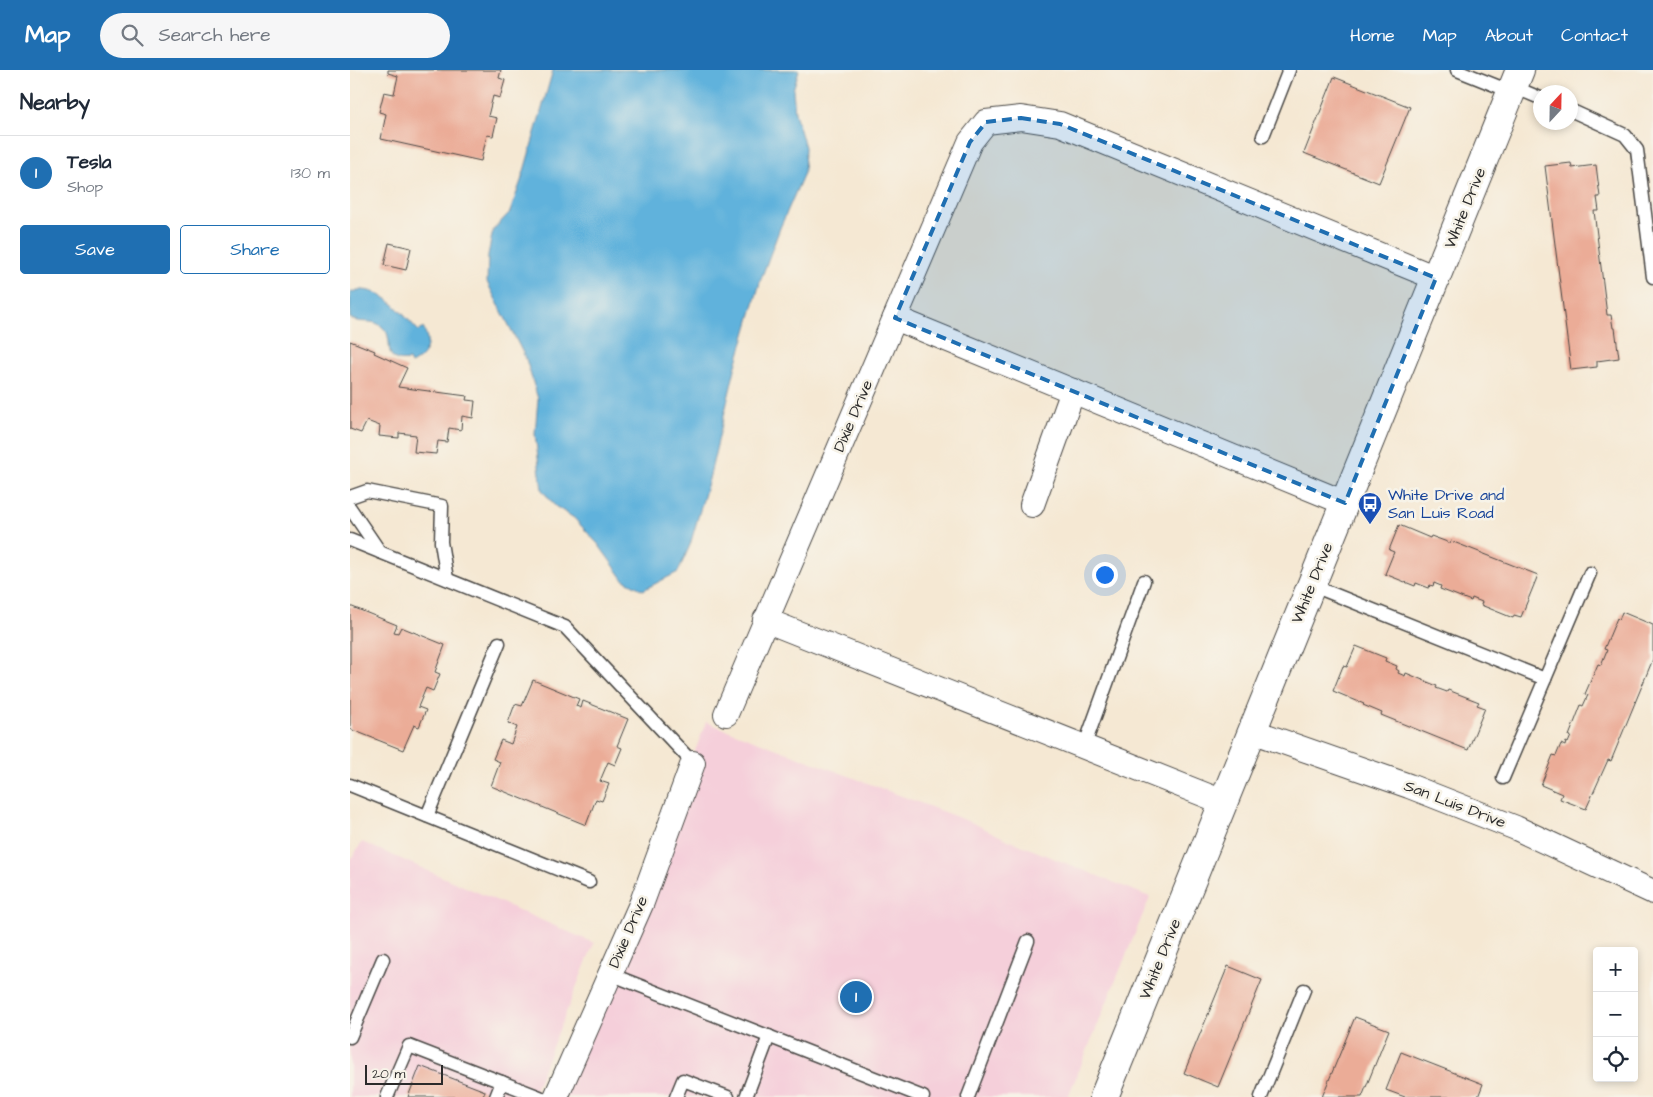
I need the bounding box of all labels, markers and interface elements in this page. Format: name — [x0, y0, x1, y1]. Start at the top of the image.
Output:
search box — [100, 13, 450, 58]
text: Map — [25, 18, 70, 52]
icon: search — [118, 21, 146, 49]
text: Search here — [158, 22, 271, 49]
text: Home — [1350, 23, 1395, 48]
text: Map — [1423, 23, 1457, 48]
text: About — [1485, 23, 1533, 48]
text: Contact — [1561, 23, 1628, 48]
north arrow — [1533, 85, 1578, 130]
text: Nearby — [20, 88, 90, 117]
text: Tesla — [67, 149, 111, 176]
text: 1 — [35, 162, 37, 184]
text: 130 m — [291, 162, 330, 184]
street label: White Drive — [1439, 164, 1491, 252]
text: Shop — [67, 176, 103, 198]
button: Save — [20, 225, 170, 274]
button: Share — [180, 225, 330, 274]
street label: Dixie Drive — [828, 376, 878, 455]
place label: White Drive and San Luis Road — [1388, 484, 1504, 524]
bus stop icon: White Drive and San Luis Road — [1357, 491, 1383, 525]
street label: White Drive — [1286, 539, 1338, 627]
your location — [1092, 562, 1118, 588]
street label: San Luis Drive — [1401, 774, 1509, 834]
street label: Dixie Drive — [603, 892, 653, 971]
street label: White Drive — [1134, 915, 1186, 1003]
map controls — [1593, 947, 1638, 1082]
button: + — [1593, 947, 1638, 992]
pin: 1 — [840, 978, 872, 1016]
button: − — [1593, 992, 1638, 1037]
button: locate — [1593, 1037, 1638, 1082]
scale bar — [365, 1062, 442, 1085]
text: 20 m — [372, 1064, 405, 1084]

